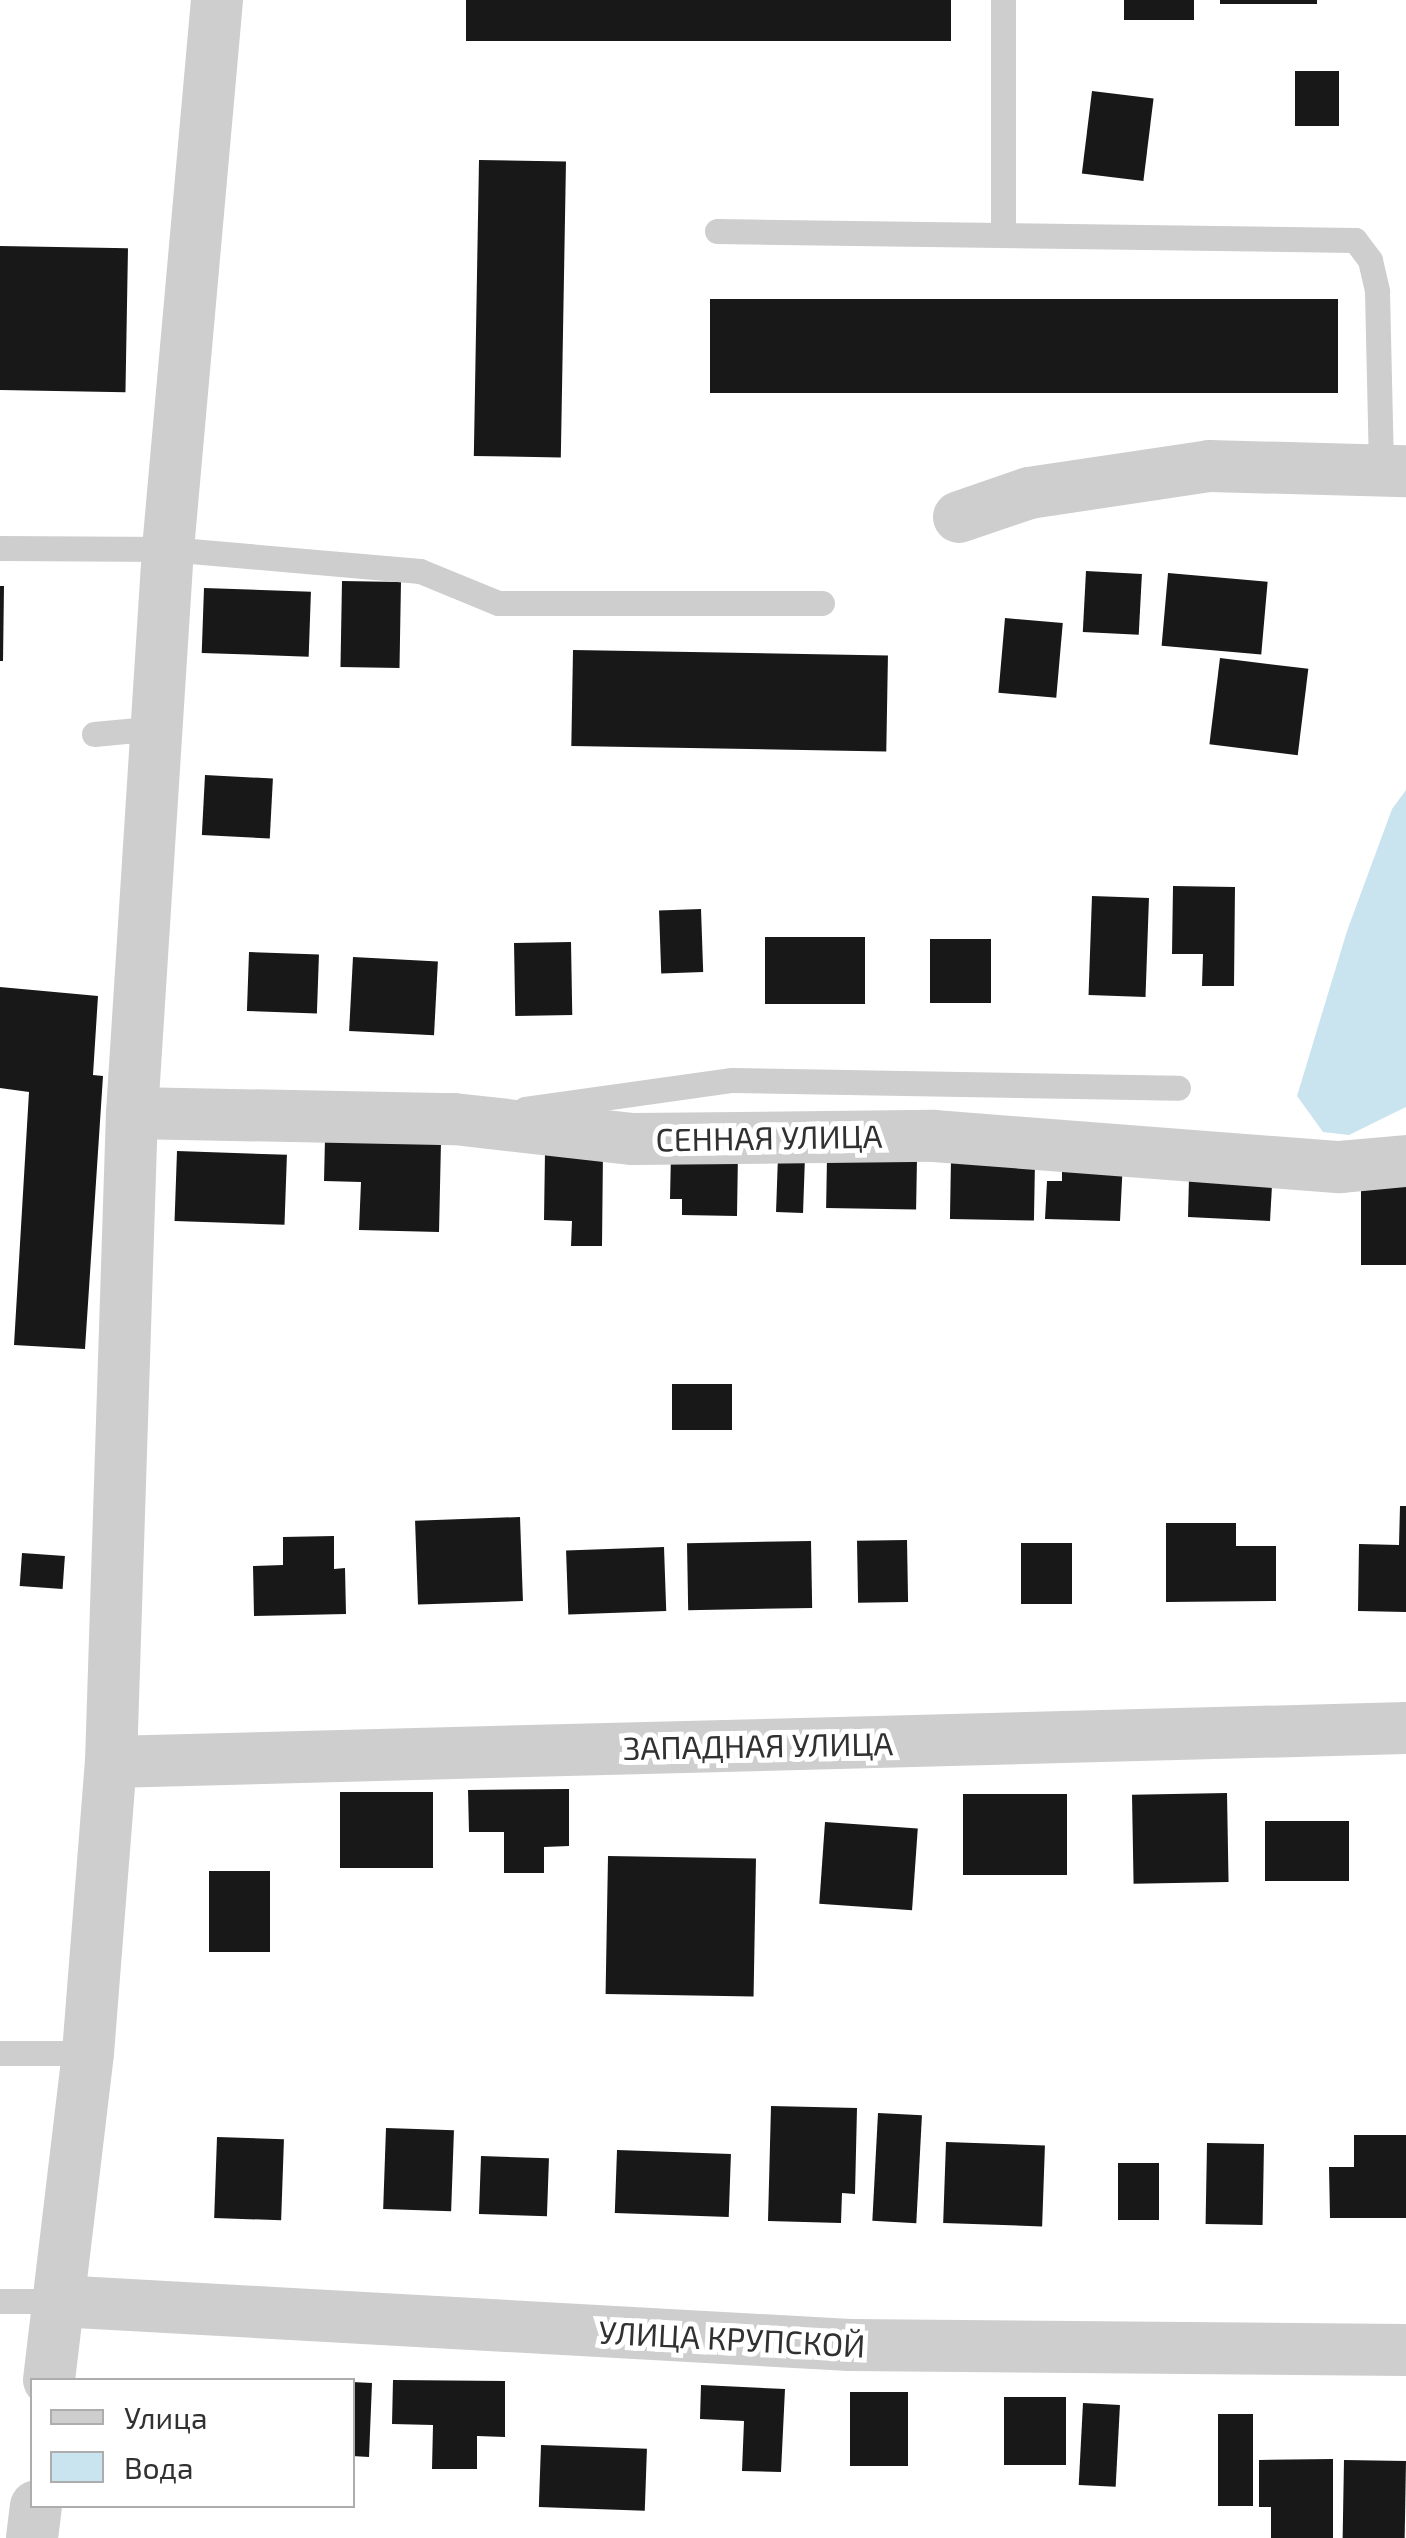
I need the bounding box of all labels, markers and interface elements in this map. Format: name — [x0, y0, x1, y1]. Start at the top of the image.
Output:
street label: СЕННАЯ УЛИЦА — [655, 1116, 883, 1158]
street label: ЗАПАДНАЯ УЛИЦА — [622, 1723, 894, 1767]
street label: УЛИЦА КРУПСКОЙ — [598, 2312, 866, 2364]
legend — [30, 2378, 355, 2508]
text: Улица — [124, 2399, 208, 2435]
text: Вода — [124, 2449, 194, 2485]

